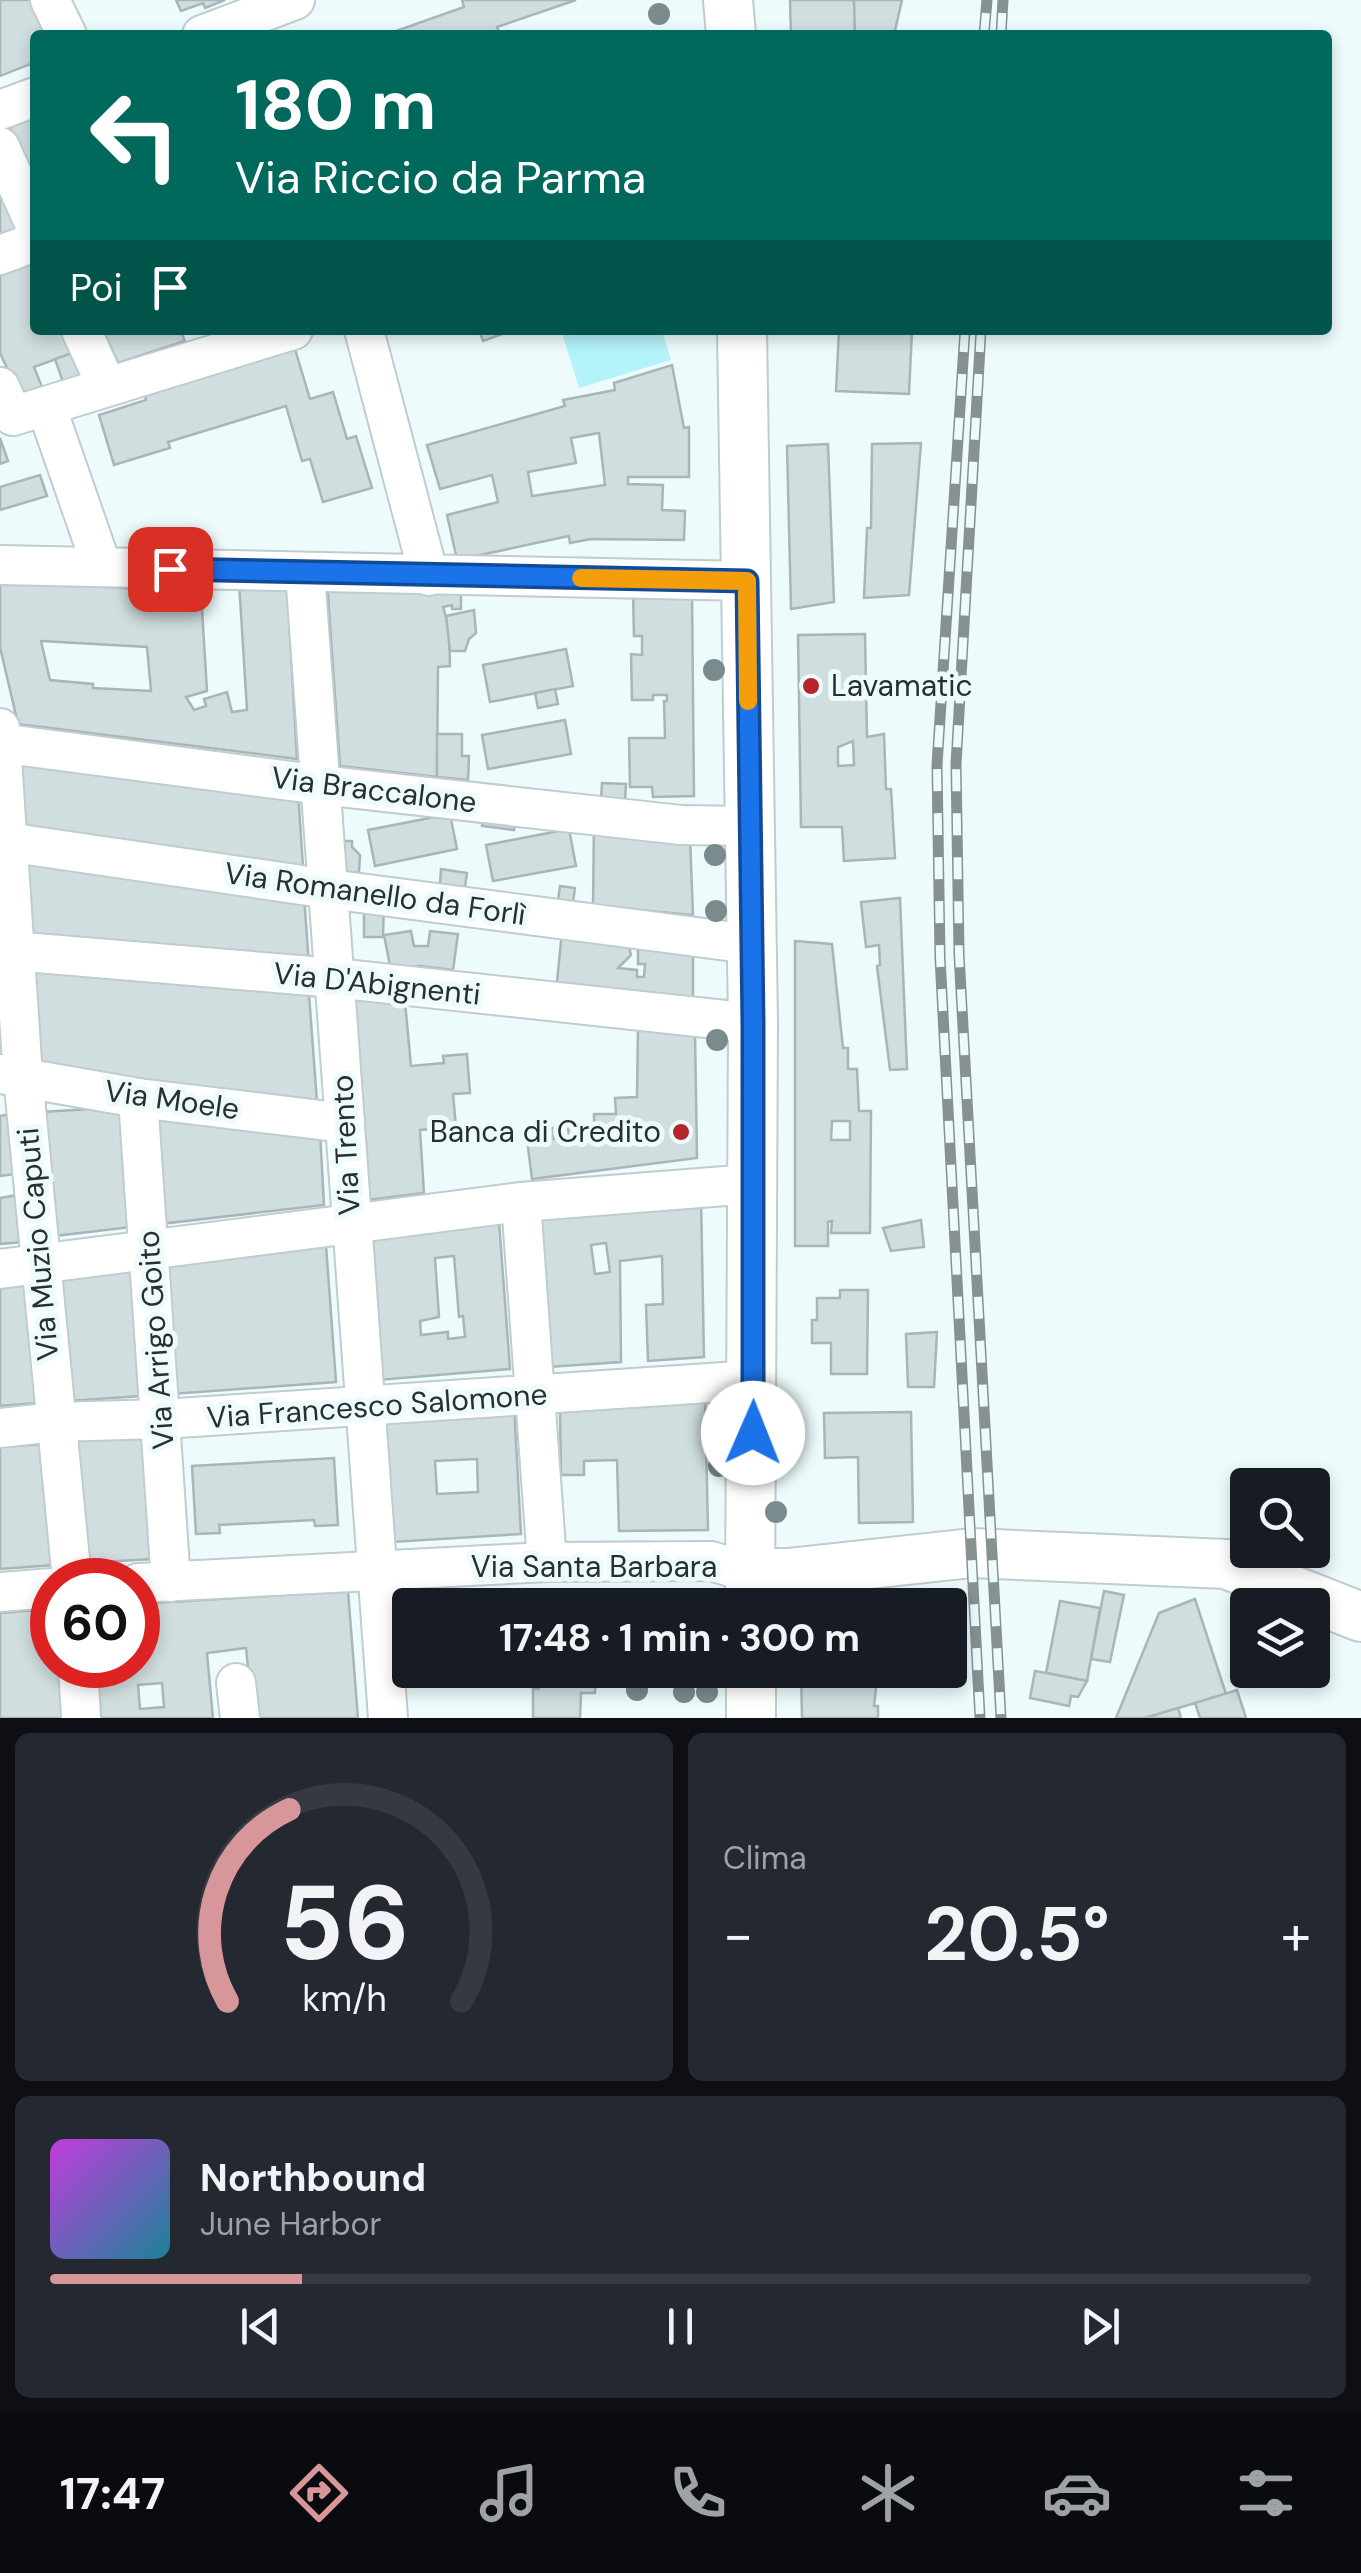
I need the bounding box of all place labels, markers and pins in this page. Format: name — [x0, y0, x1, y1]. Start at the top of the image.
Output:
pin — [128, 527, 213, 612]
place label: Lavamatic — [831, 666, 973, 705]
marker: Lavamatic — [800, 675, 822, 697]
place label: Banca di Credito — [430, 1112, 661, 1151]
marker: Banca di Credito — [670, 1121, 692, 1143]

